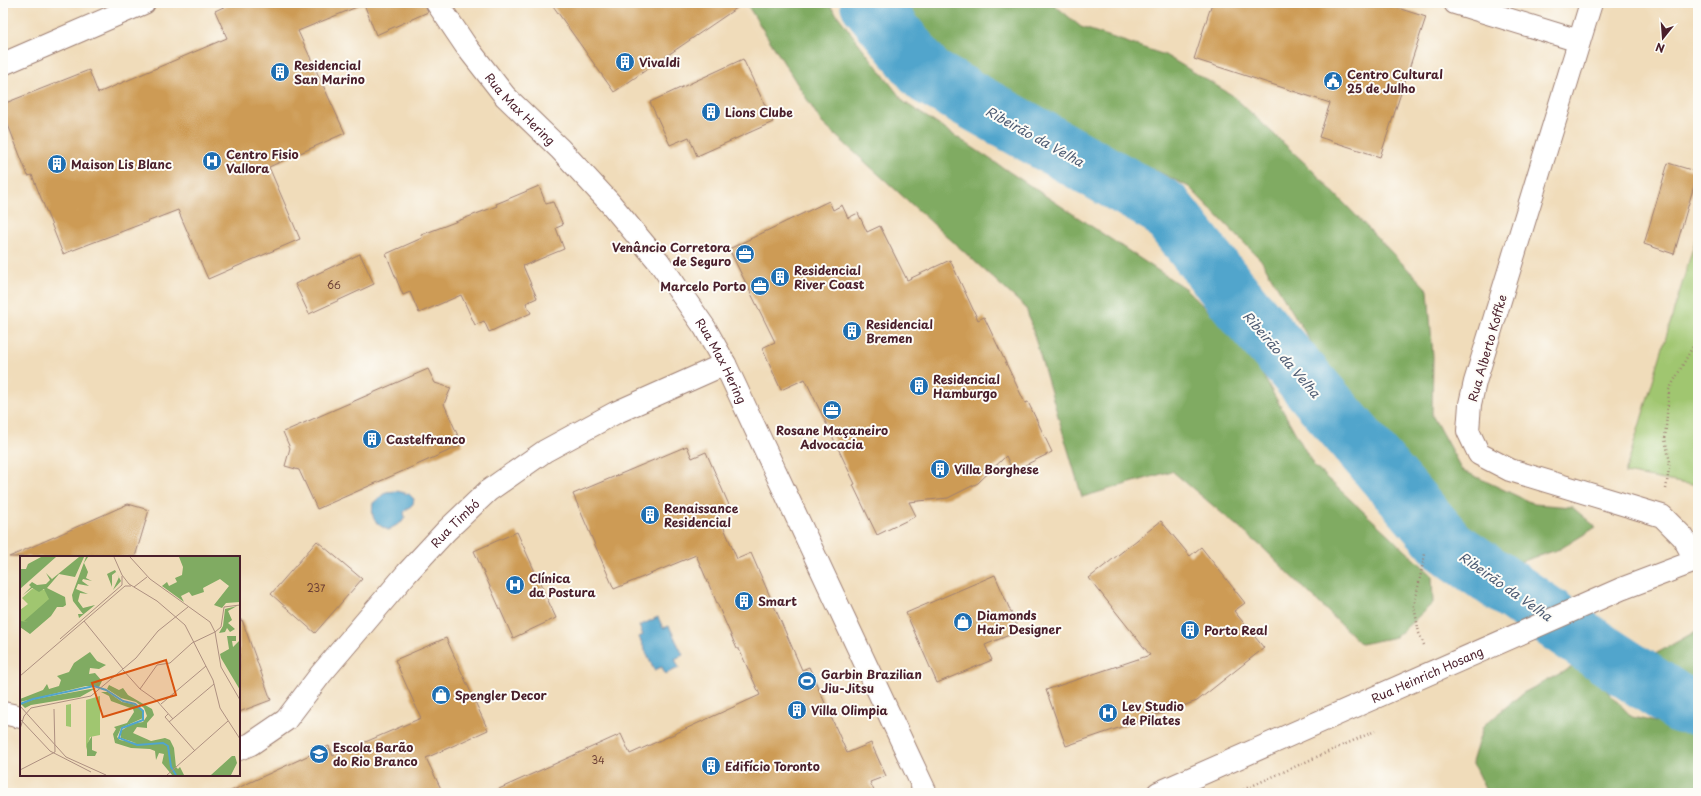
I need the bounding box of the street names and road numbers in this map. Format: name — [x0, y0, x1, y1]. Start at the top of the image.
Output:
street label: Rua Max Hering — [481, 69, 560, 149]
street label: Rua Alberto Koffke — [1463, 292, 1511, 404]
street label: Rua Max Hering — [692, 314, 751, 407]
street label: Rua Timbó — [426, 495, 484, 551]
street label: Rua Heinrich Hosang — [1368, 642, 1486, 707]

